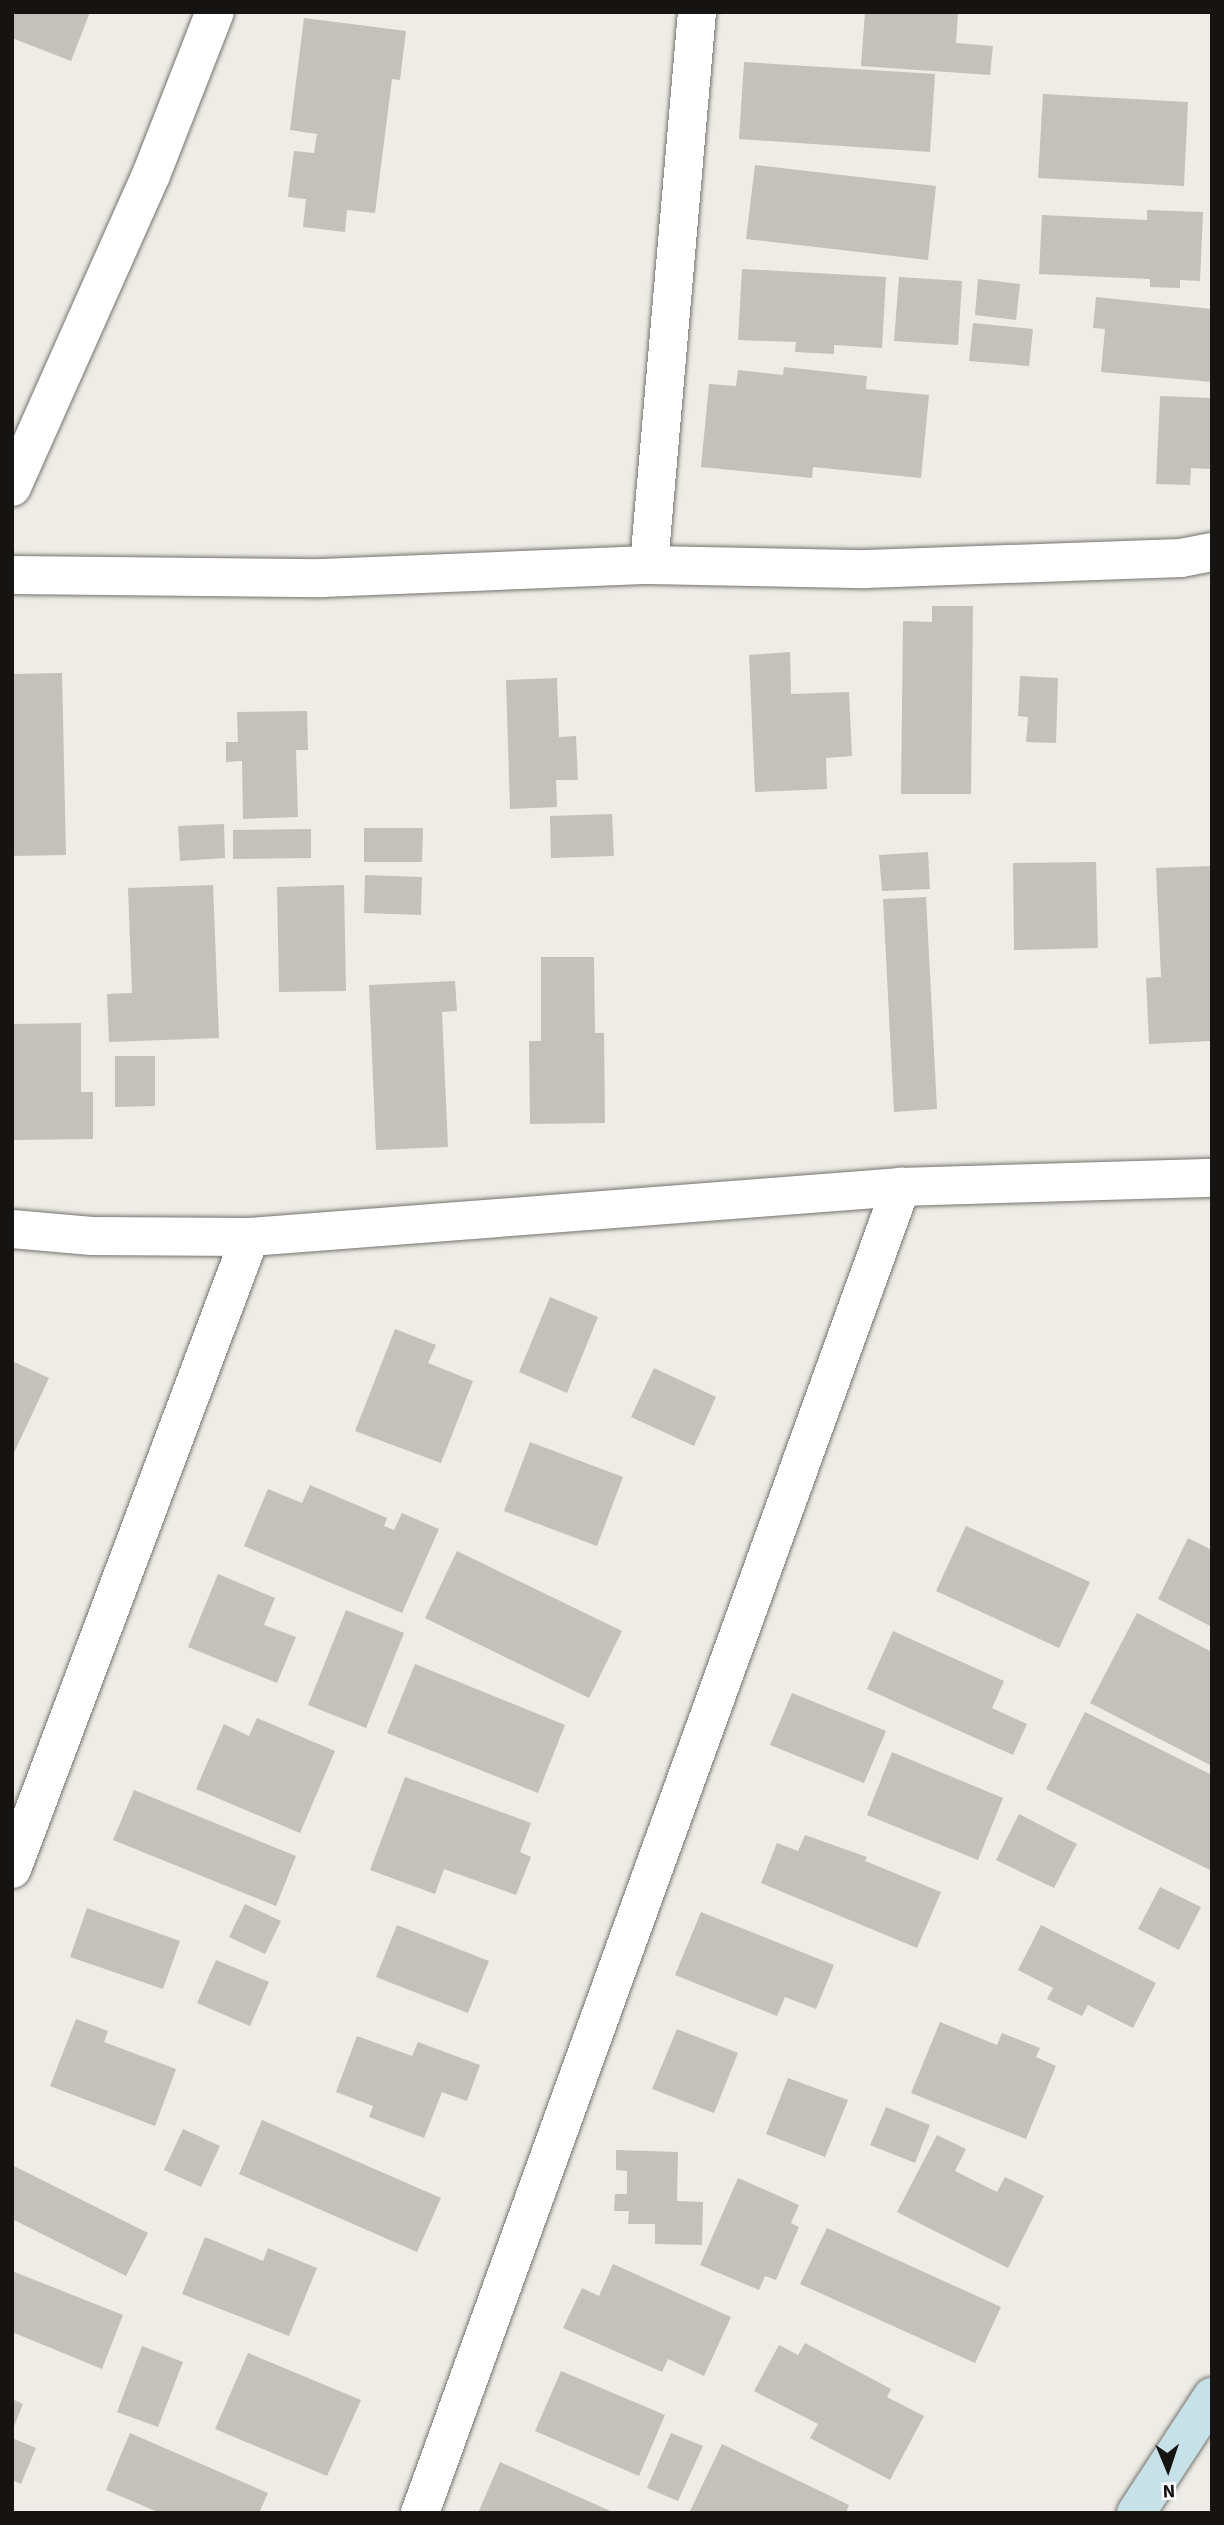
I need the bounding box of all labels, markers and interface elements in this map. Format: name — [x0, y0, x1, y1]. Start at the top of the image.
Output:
north arrow — [1133, 2434, 1203, 2504]
text: N — [1162, 2477, 1176, 2504]

